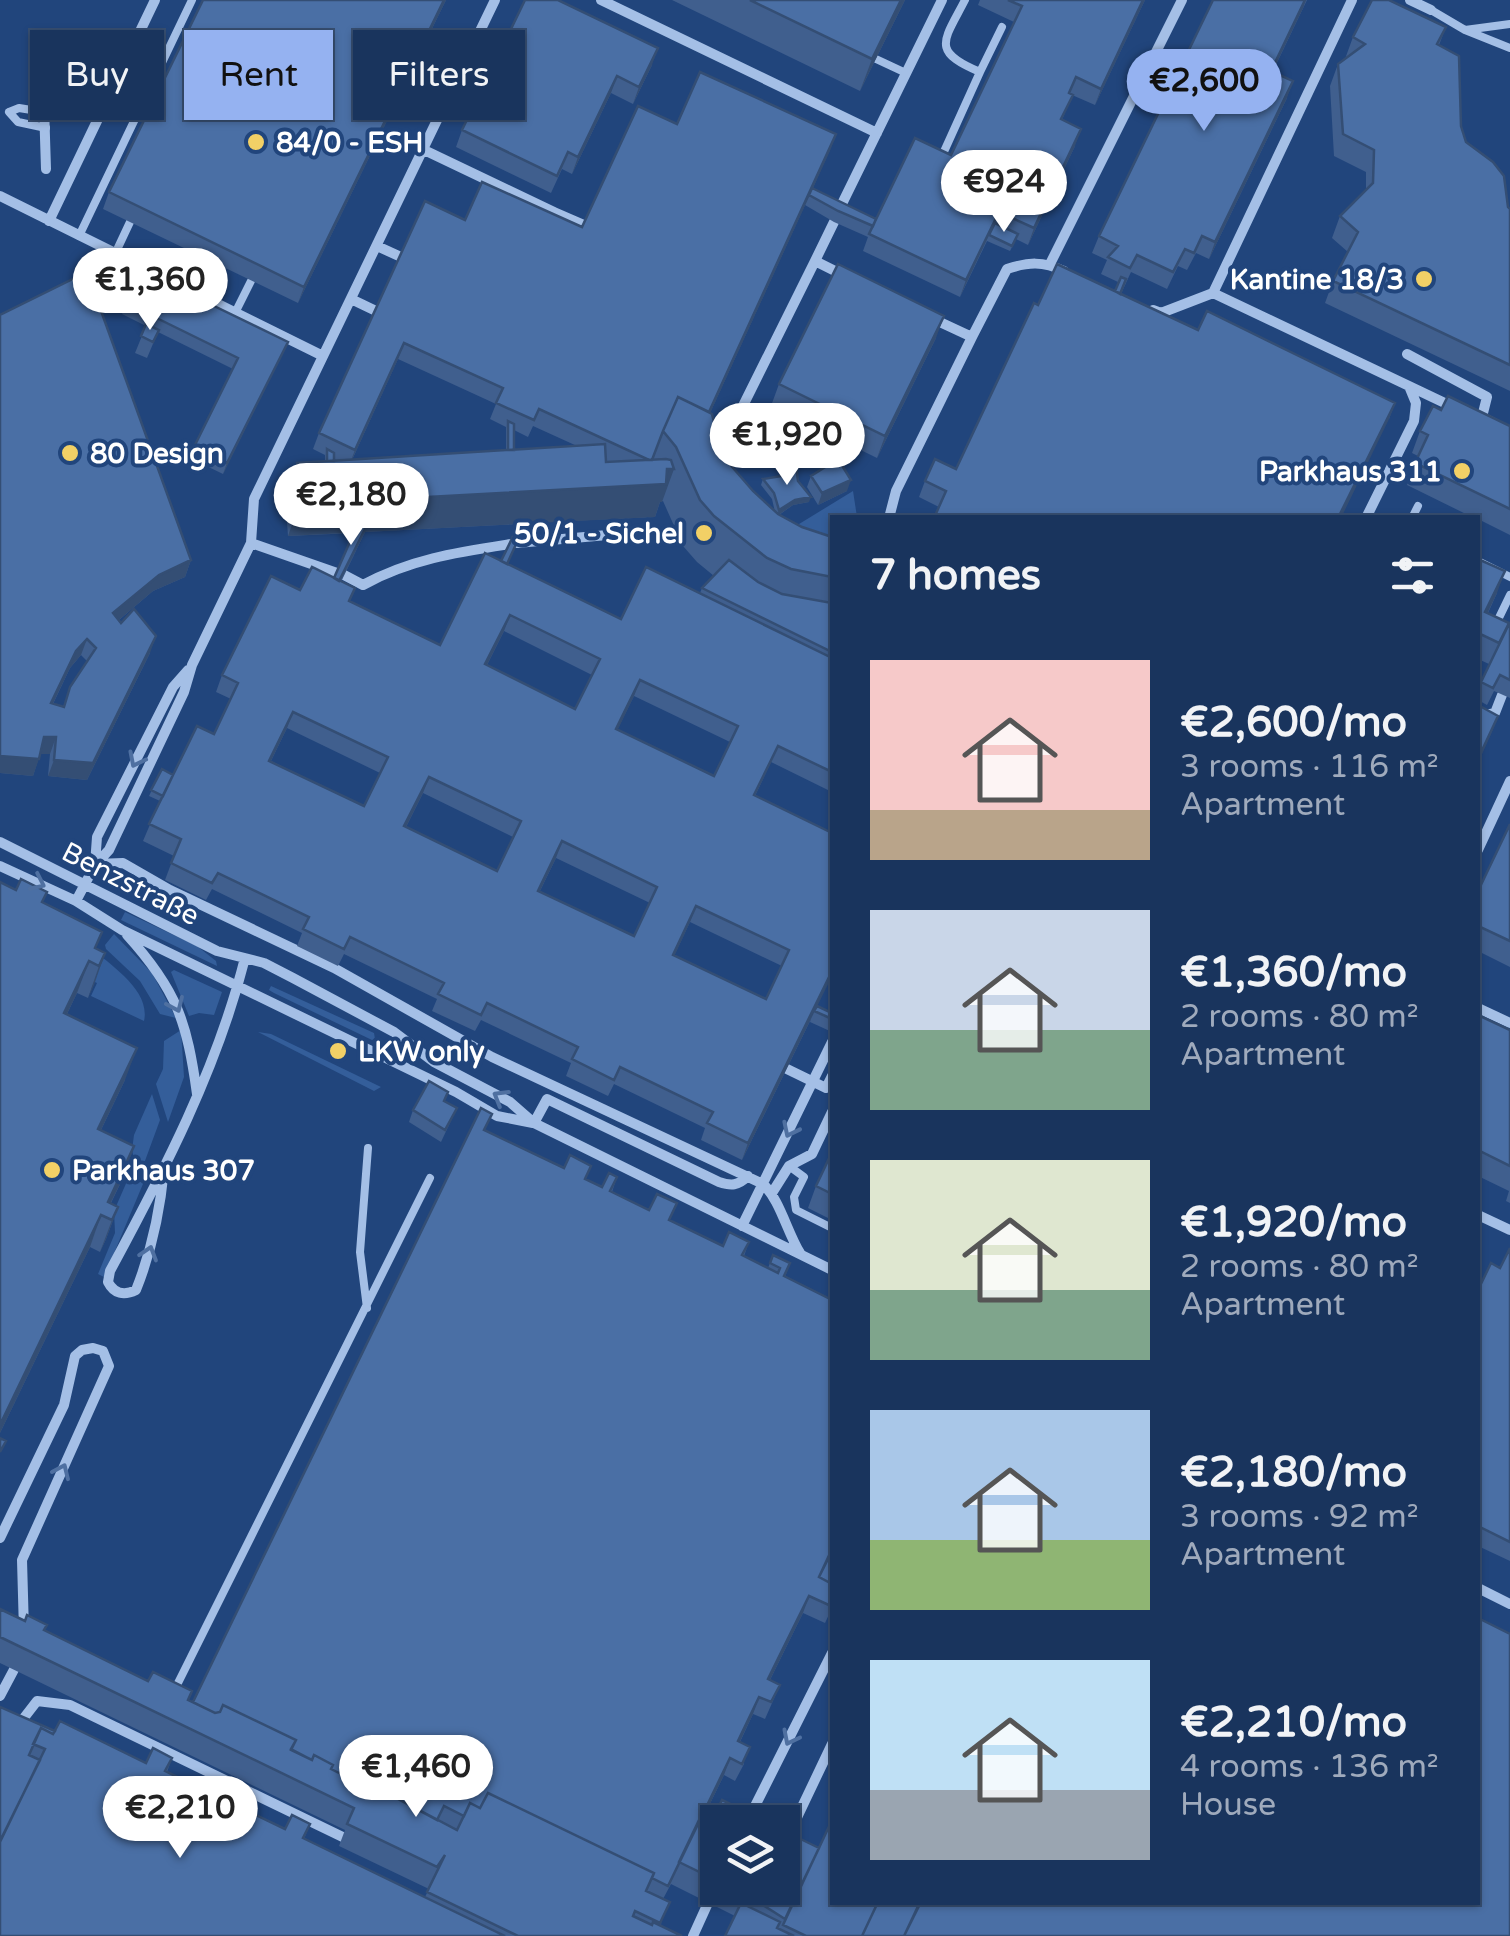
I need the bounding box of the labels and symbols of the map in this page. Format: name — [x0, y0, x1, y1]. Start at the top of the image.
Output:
pin: €2,600 — [1123, 49, 1285, 134]
place label: 84/0 - ESH — [276, 126, 423, 160]
marker: 84/0 - ESH — [245, 131, 267, 153]
pin: €924 — [945, 150, 1063, 235]
pin: €1,360 — [69, 248, 231, 333]
place label: Kantine 18/3 — [1230, 263, 1404, 297]
marker: Kantine 18/3 — [1413, 268, 1435, 290]
pin: €1,920 — [706, 403, 868, 488]
place label: 80 Design — [90, 437, 224, 471]
marker: 80 Design — [59, 442, 81, 464]
place label: Parkhaus 311 — [1259, 455, 1442, 489]
marker: Parkhaus 311 — [1451, 460, 1473, 482]
pin: €2,180 — [270, 463, 432, 548]
place label: 50/1 - Sichel — [514, 517, 684, 551]
marker: 50/1 - Sichel — [693, 522, 715, 544]
one-way arrow — [129, 749, 148, 767]
street label: Benzstraße — [56, 835, 205, 933]
one-way arrow — [28, 871, 46, 891]
one-way arrow — [165, 995, 185, 1013]
place label: LKW only — [358, 1035, 485, 1069]
marker: LKW only — [327, 1040, 349, 1062]
one-way arrow — [493, 1090, 511, 1110]
one-way arrow — [782, 1120, 802, 1138]
place label: Parkhaus 307 — [72, 1154, 255, 1188]
marker: Parkhaus 307 — [41, 1159, 63, 1181]
one-way arrow — [138, 1245, 158, 1262]
one-way arrow — [50, 1463, 70, 1481]
one-way arrow — [783, 1727, 802, 1745]
pin: €1,460 — [335, 1735, 497, 1820]
pin: €2,210 — [99, 1776, 261, 1861]

